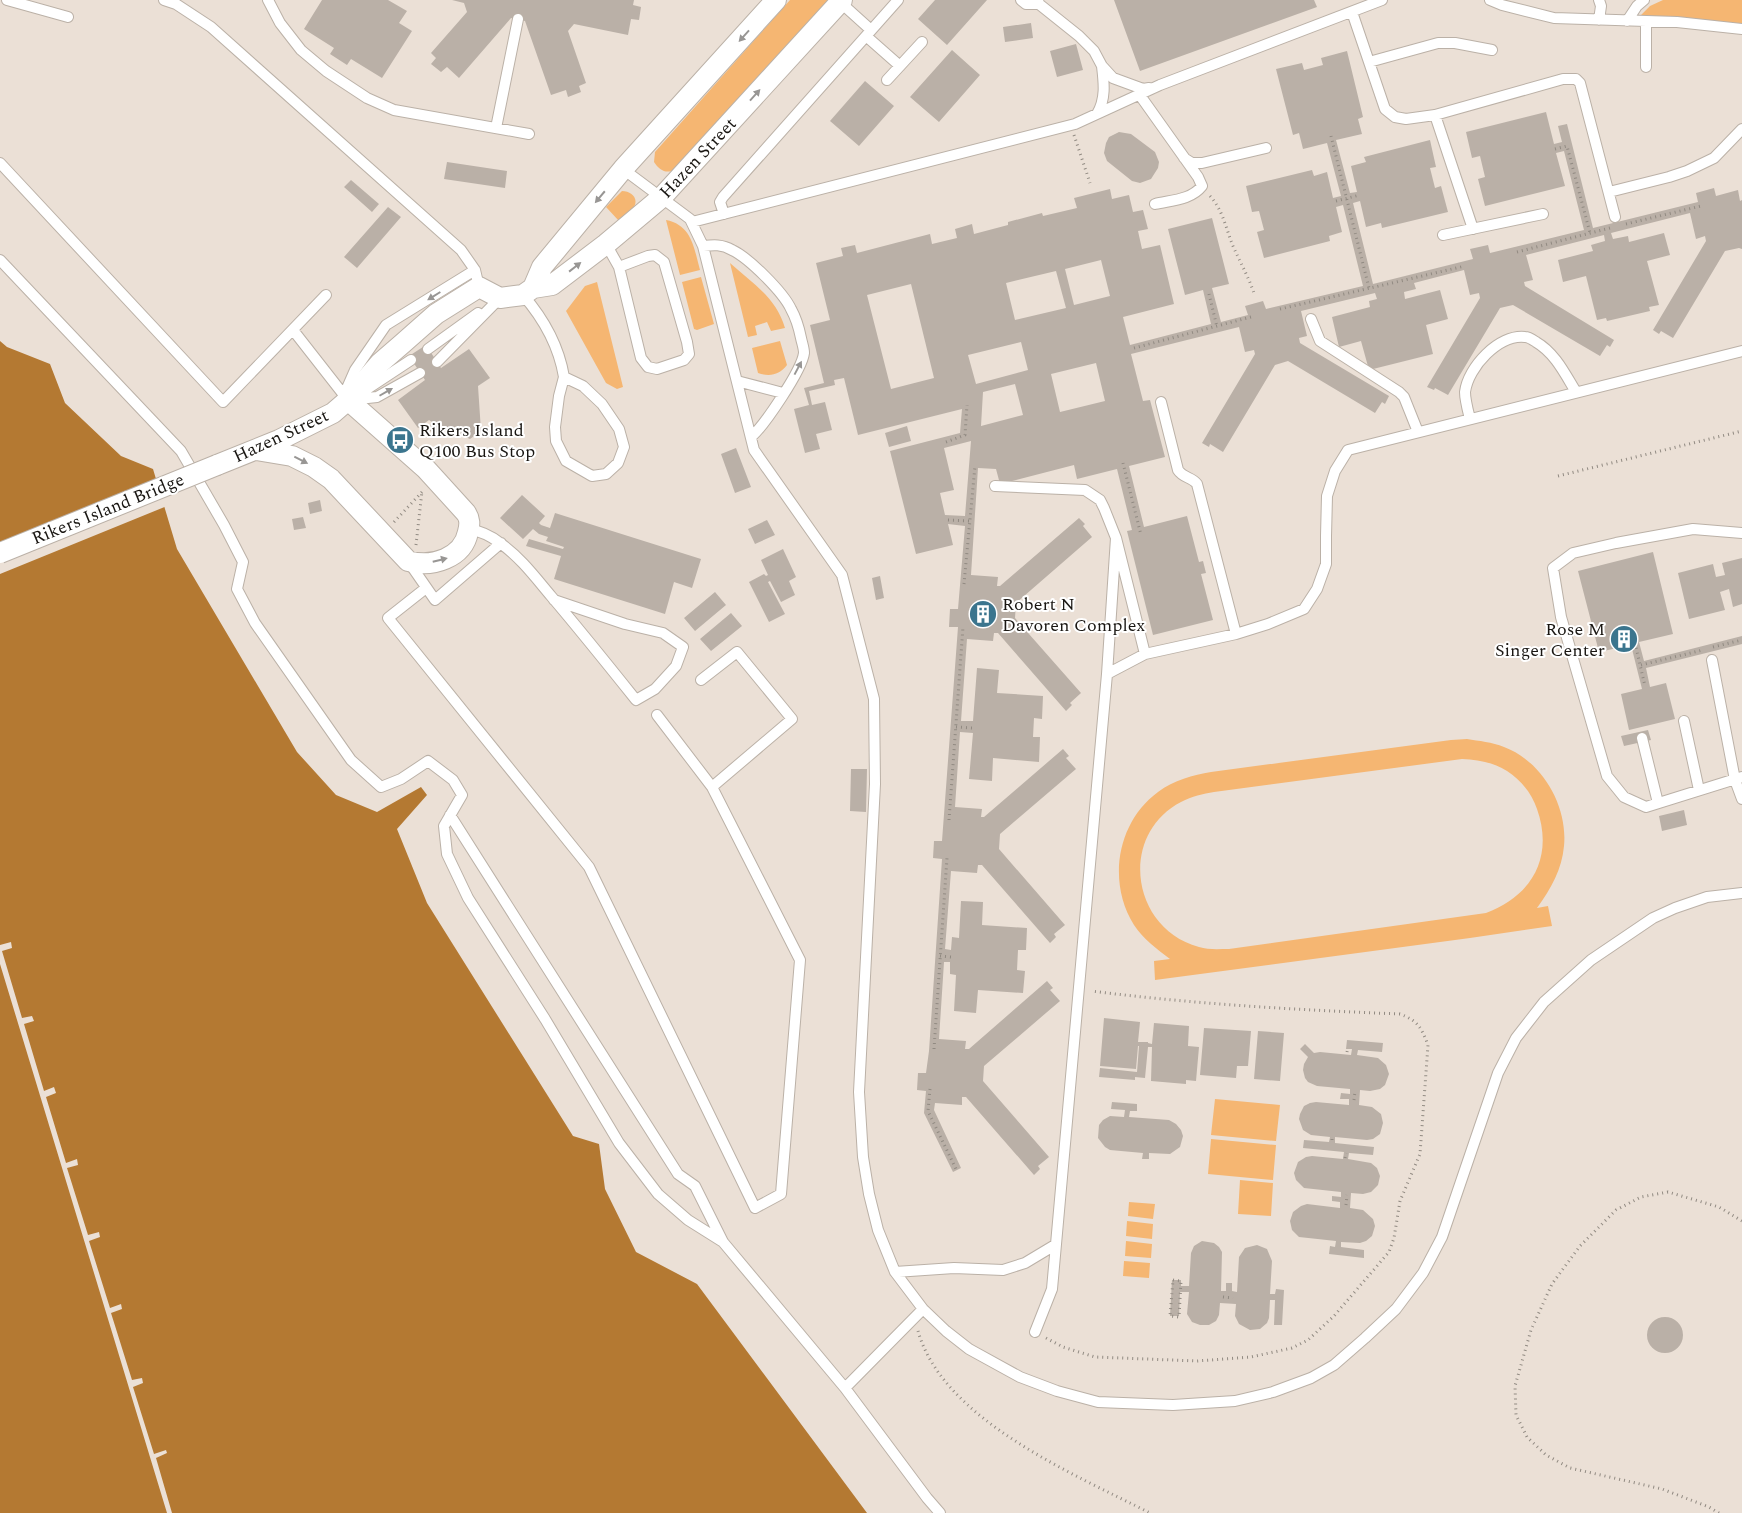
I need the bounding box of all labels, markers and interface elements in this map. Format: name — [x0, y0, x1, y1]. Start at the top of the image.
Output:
one-way arrow — [738, 30, 749, 43]
one-way arrow — [750, 89, 761, 101]
street label: Hazen Street — [653, 111, 743, 205]
one-way arrow — [595, 190, 606, 203]
one-way arrow — [568, 262, 581, 273]
one-way arrow — [427, 291, 441, 300]
one-way arrow — [794, 361, 802, 375]
one-way arrow — [379, 388, 392, 397]
street label: Hazen Street — [229, 402, 333, 470]
place label: Rikers Island Q100 Bus Stop — [419, 417, 535, 465]
bus stop icon: Rikers Island Q100 Bus Stop — [385, 425, 415, 455]
one-way arrow — [294, 456, 309, 464]
street label: Rikers Island Bridge — [28, 466, 188, 552]
one-way arrow — [432, 555, 447, 563]
place label: Robert N Davoren Complex — [1002, 591, 1145, 639]
building icon: Robert N Davoren Complex — [968, 599, 998, 629]
place label: Rose M Singer Center — [1495, 616, 1605, 664]
building icon: Rose M Singer Center — [1609, 624, 1639, 654]

